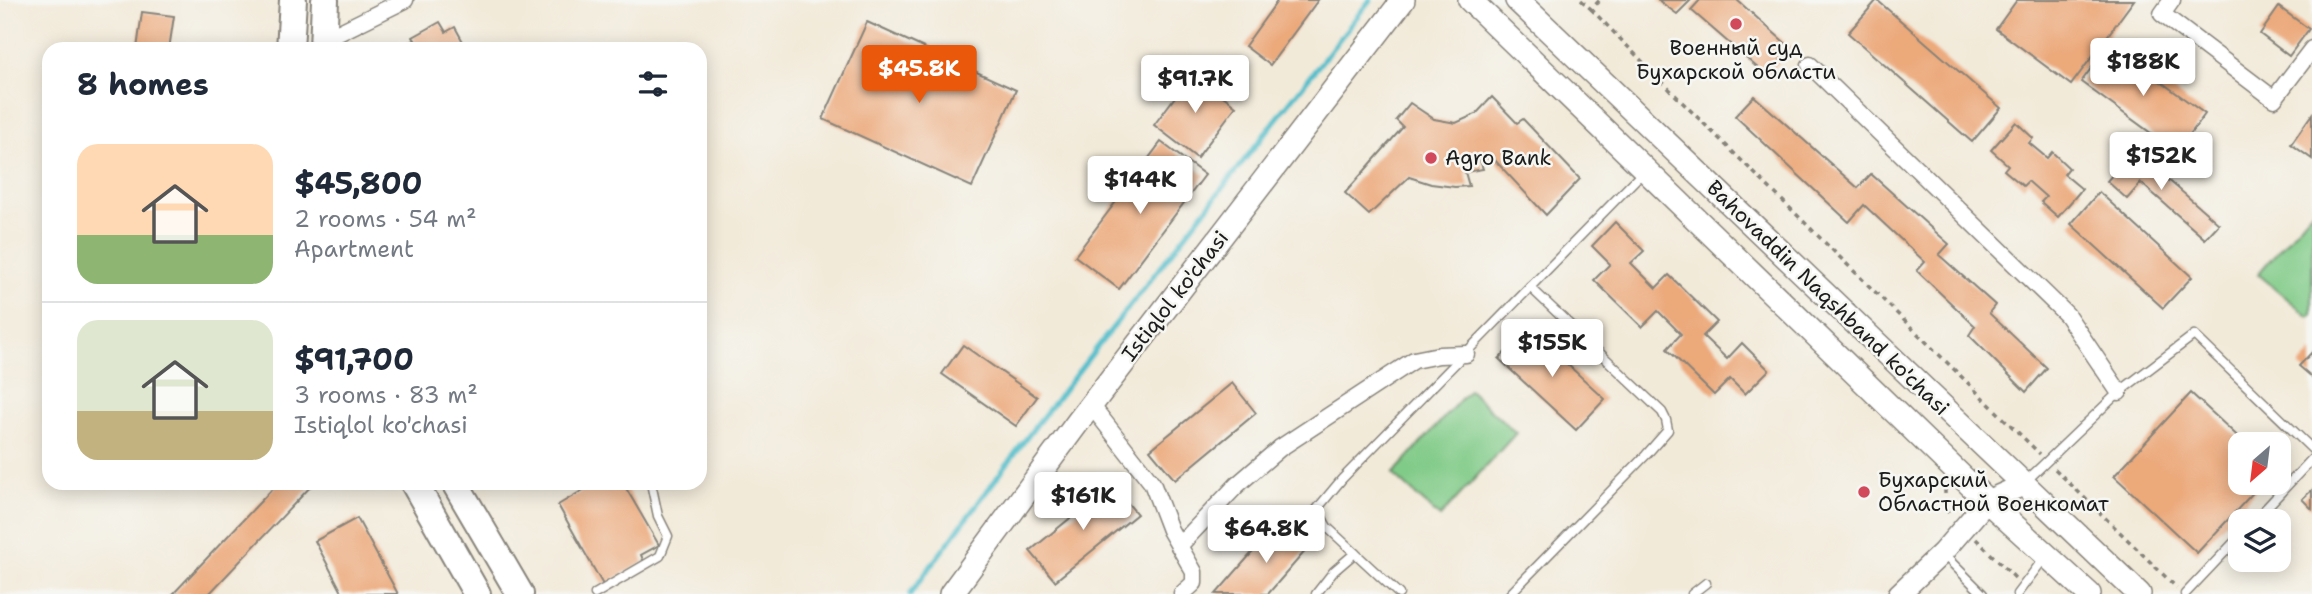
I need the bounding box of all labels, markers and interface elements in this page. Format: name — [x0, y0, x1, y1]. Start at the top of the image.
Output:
marker: Военный суд Бухарской области — [1728, 16, 1744, 32]
place label: Военный суд Бухарской области — [1636, 34, 1836, 86]
pin: $188K — [2094, 38, 2192, 98]
pin: $45.8K — [862, 46, 976, 105]
text: $188K — [2106, 46, 2180, 76]
text: $45.8K — [878, 53, 960, 83]
pin: $91.7K — [1138, 55, 1252, 115]
text: $91.7K — [1157, 63, 1233, 93]
text: 8 homes — [77, 64, 209, 105]
icon: filters — [634, 65, 672, 103]
pin: $152K — [2112, 132, 2210, 192]
text: $152K — [2126, 140, 2196, 170]
place label: Agro Bank — [1445, 144, 1552, 172]
marker: Agro Bank — [1423, 150, 1439, 166]
pin: $144K — [1091, 156, 1189, 216]
text: $45,800 — [294, 163, 423, 204]
text: $144K — [1104, 164, 1176, 194]
icon: home — [133, 172, 217, 256]
street label: Bahovaddin Naqshband ko'chasi — [1701, 174, 1955, 422]
text: 2 rooms · 54 m² — [294, 204, 477, 234]
street label: Istiqlol ko'chasi — [1115, 225, 1235, 367]
text: Apartment — [294, 234, 414, 264]
pin: $155K — [1503, 320, 1601, 379]
text: $155K — [1517, 327, 1587, 357]
text: $91,700 — [294, 339, 414, 380]
icon: home — [133, 348, 217, 432]
text: 3 rooms · 83 m² — [294, 380, 478, 410]
text: Istiqlol ko'chasi — [294, 410, 468, 440]
north arrow — [2228, 432, 2291, 495]
map controls — [2228, 432, 2291, 572]
place label: Бухарский Областной Военкомат — [1878, 466, 2109, 518]
pin: $161K — [1034, 472, 1132, 532]
text: $161K — [1050, 480, 1116, 510]
marker: Бухарский Областной Военкомат — [1856, 484, 1872, 500]
pin: $64.8K — [1209, 505, 1323, 565]
button: layers — [2228, 509, 2291, 572]
text: $64.8K — [1224, 513, 1308, 543]

